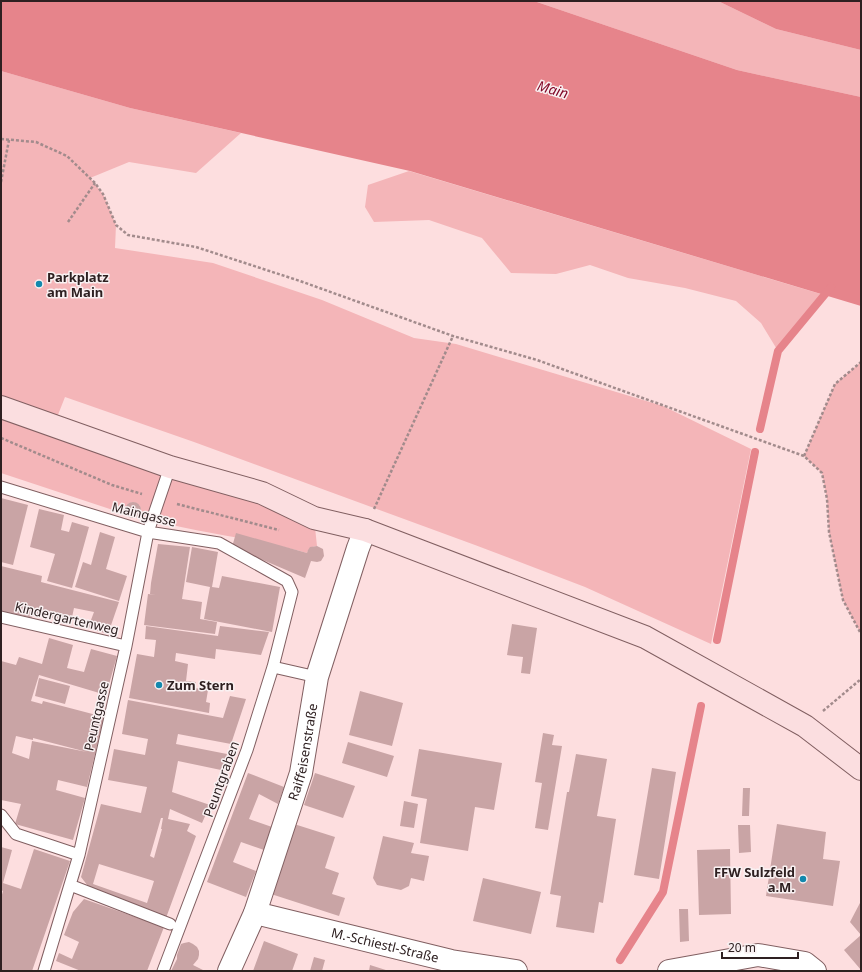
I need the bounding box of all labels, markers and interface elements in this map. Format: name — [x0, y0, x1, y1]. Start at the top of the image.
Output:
water label: Main — [535, 76, 571, 102]
place label: Parkplatz am Main — [47, 268, 109, 301]
marker: Parkplatz am Main — [34, 279, 44, 289]
street label: Maingasse — [110, 497, 178, 531]
street label: Kindergartenweg — [13, 597, 121, 639]
place label: Zum Stern — [167, 676, 234, 694]
street label: Peuntgasse — [79, 679, 113, 753]
marker: Zum Stern — [154, 680, 164, 690]
street label: Raiffeisenstraße — [284, 702, 321, 803]
street label: Peuntgraben — [199, 738, 243, 820]
place label: FFW Sulzfeld a.M. — [714, 863, 795, 896]
marker: FFW Sulzfeld a.M. — [798, 874, 808, 884]
street label: M.-Schiestl-Straße — [330, 923, 441, 967]
scale bar — [722, 934, 798, 960]
text: 20 m — [728, 939, 756, 956]

